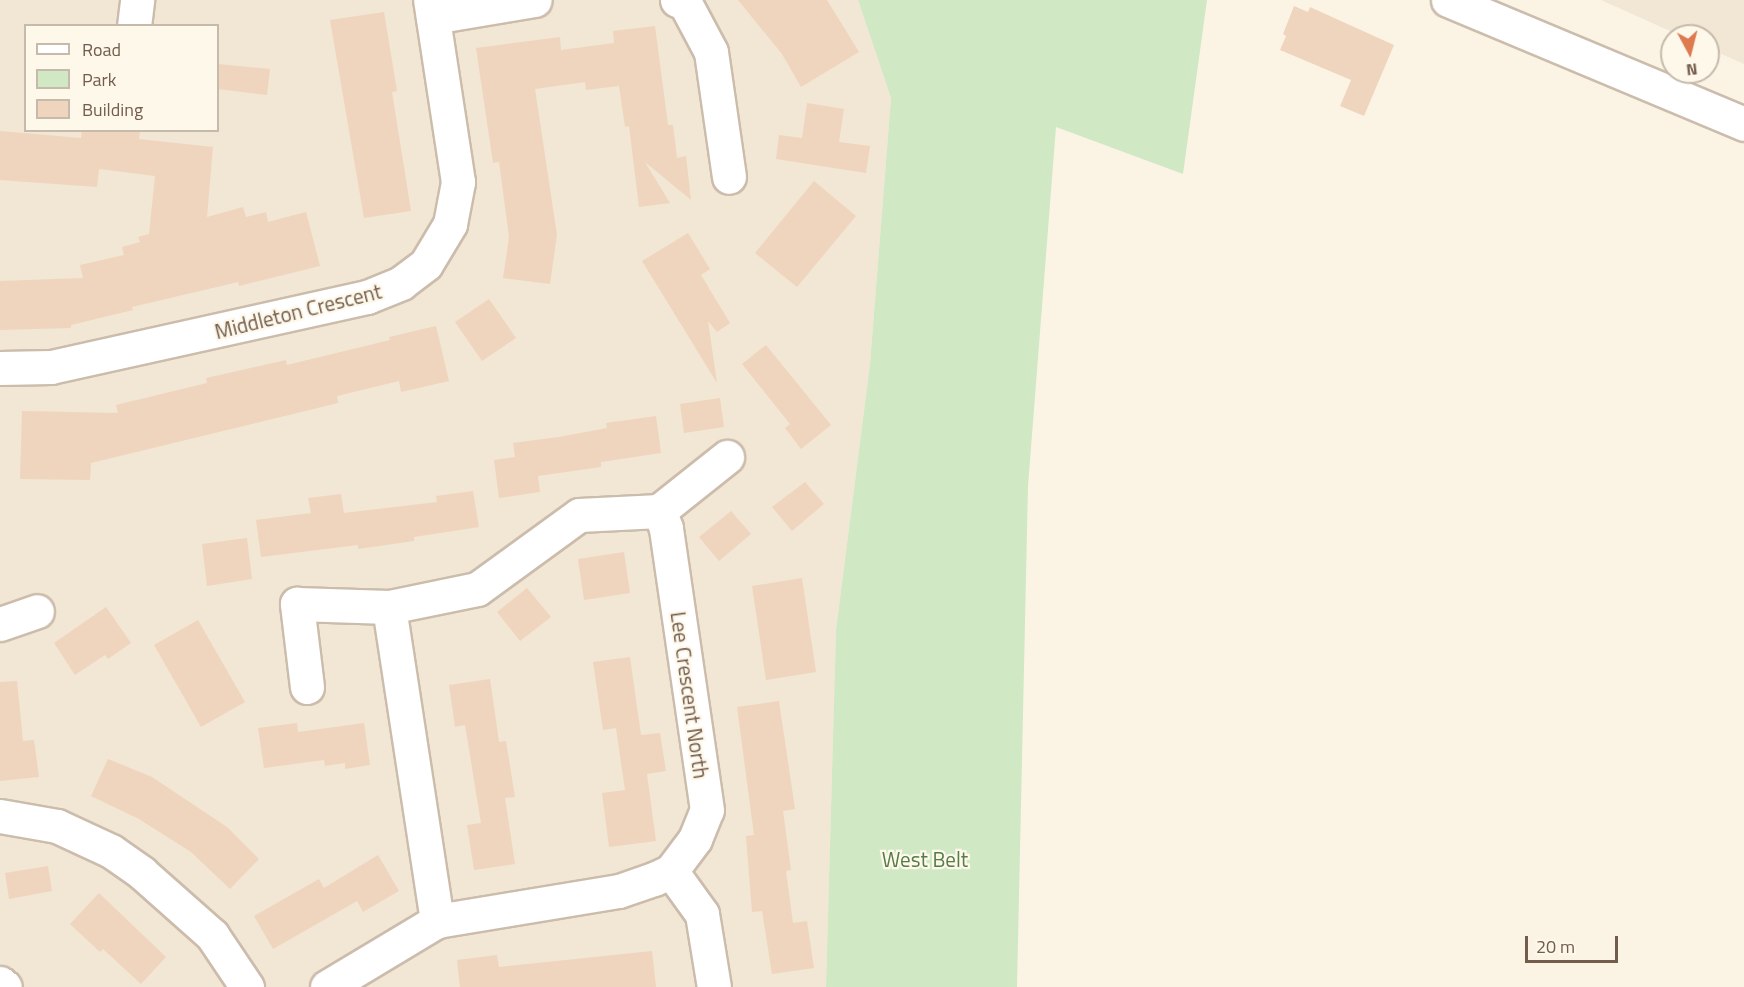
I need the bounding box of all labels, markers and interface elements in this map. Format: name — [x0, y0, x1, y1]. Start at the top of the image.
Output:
legend — [24, 24, 219, 132]
north arrow — [1660, 24, 1720, 84]
text: Road — [82, 36, 121, 63]
text: N — [1685, 57, 1699, 82]
text: Park — [82, 66, 116, 93]
text: Building — [82, 96, 143, 123]
street label: Middleton Crescent — [212, 278, 384, 344]
street label: Lee Crescent North — [666, 610, 714, 780]
park label: West Belt — [882, 846, 968, 872]
scale bar — [1528, 924, 1621, 962]
text: 20 m — [1536, 933, 1575, 960]

